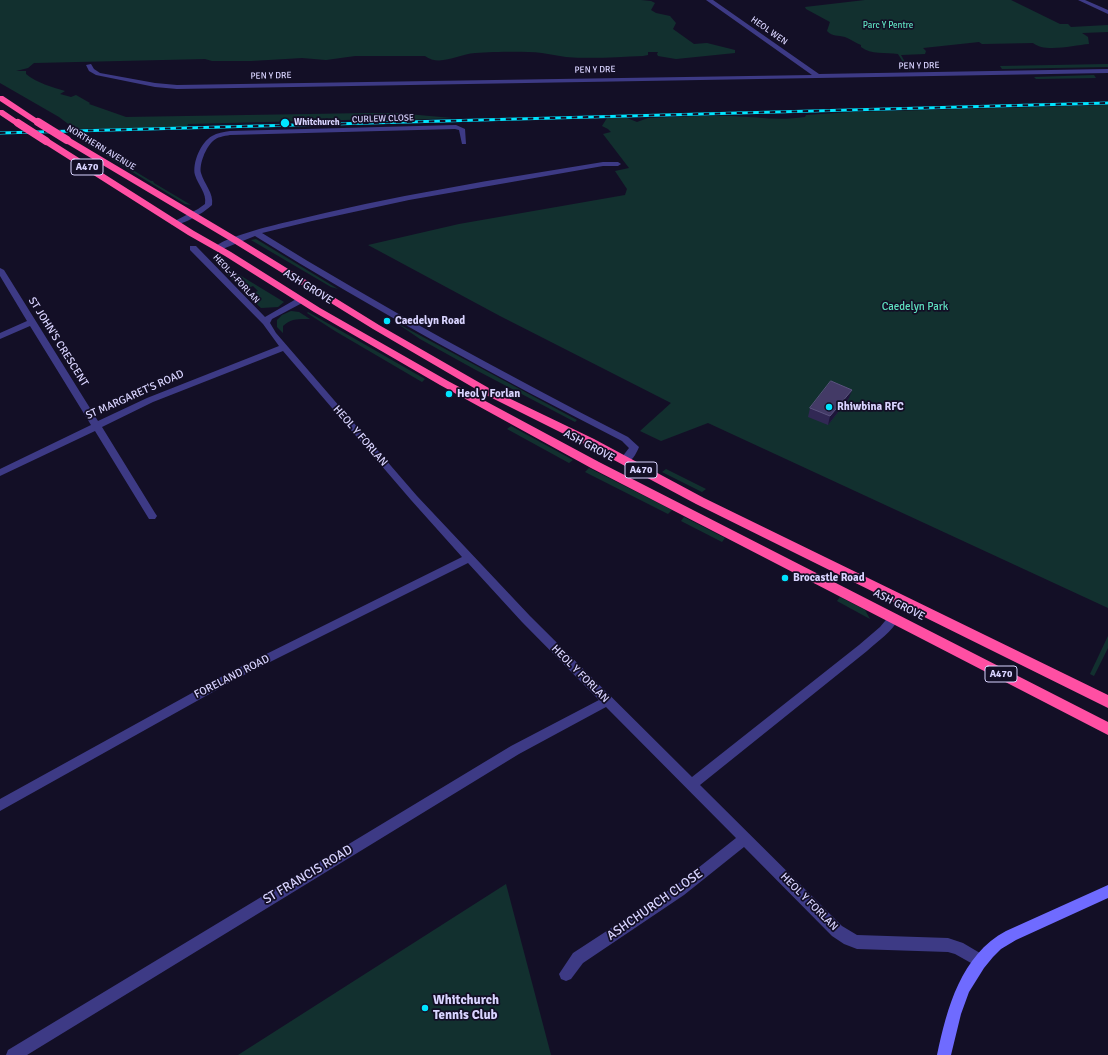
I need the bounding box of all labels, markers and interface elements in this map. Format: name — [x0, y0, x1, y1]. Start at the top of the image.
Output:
street label: HEOL WEN — [749, 14, 789, 48]
park label: Parc Y Pentre — [863, 21, 913, 31]
street label: PEN Y DRE — [898, 60, 940, 72]
street label: PEN Y DRE — [574, 64, 616, 76]
street label: PEN Y DRE — [250, 70, 292, 82]
street label: CURLEW CLOSE — [352, 113, 414, 125]
marker: Whitchurch — [279, 117, 291, 129]
place label: Whitchurch — [294, 118, 340, 128]
street label: NORTHERN AVENUE — [64, 123, 138, 173]
road number: A470 — [71, 159, 103, 175]
street label: HEOL-Y-FORLAN — [210, 252, 262, 306]
street label: ASH GROVE — [281, 267, 335, 307]
street label: ST JOHN'S CRESCENT — [25, 295, 91, 389]
park label: Caedelyn Park — [882, 300, 948, 314]
place label: Caedelyn Road — [395, 314, 465, 328]
marker: Caedelyn Road — [382, 316, 392, 326]
street label: ST MARGARET'S ROAD — [84, 367, 186, 423]
place label: Heol y Forlan — [457, 387, 520, 401]
marker: Heol y Forlan — [444, 389, 454, 399]
place label: Rhiwbina RFC — [837, 400, 904, 414]
marker: Rhiwbina RFC — [824, 402, 834, 412]
street label: HEOL Y FORLAN — [330, 403, 390, 469]
street label: ASH GROVE — [561, 427, 617, 465]
road number: A470 — [625, 462, 657, 478]
place label: Brocastle Road — [793, 571, 865, 585]
marker: Brocastle Road — [780, 573, 790, 583]
street label: ASH GROVE — [871, 586, 927, 624]
street label: HEOL Y FORLAN — [548, 642, 612, 706]
street label: FORELAND ROAD — [192, 652, 272, 702]
road number: A470 — [985, 666, 1017, 682]
street label: ST FRANCIS ROAD — [260, 842, 356, 908]
street label: ASHCHURCH CLOSE — [604, 866, 706, 944]
street label: HEOL Y FORLAN — [777, 870, 841, 934]
place label: Whitchurch Tennis Club — [433, 993, 499, 1024]
marker: Whitchurch Tennis Club — [420, 1003, 430, 1013]

